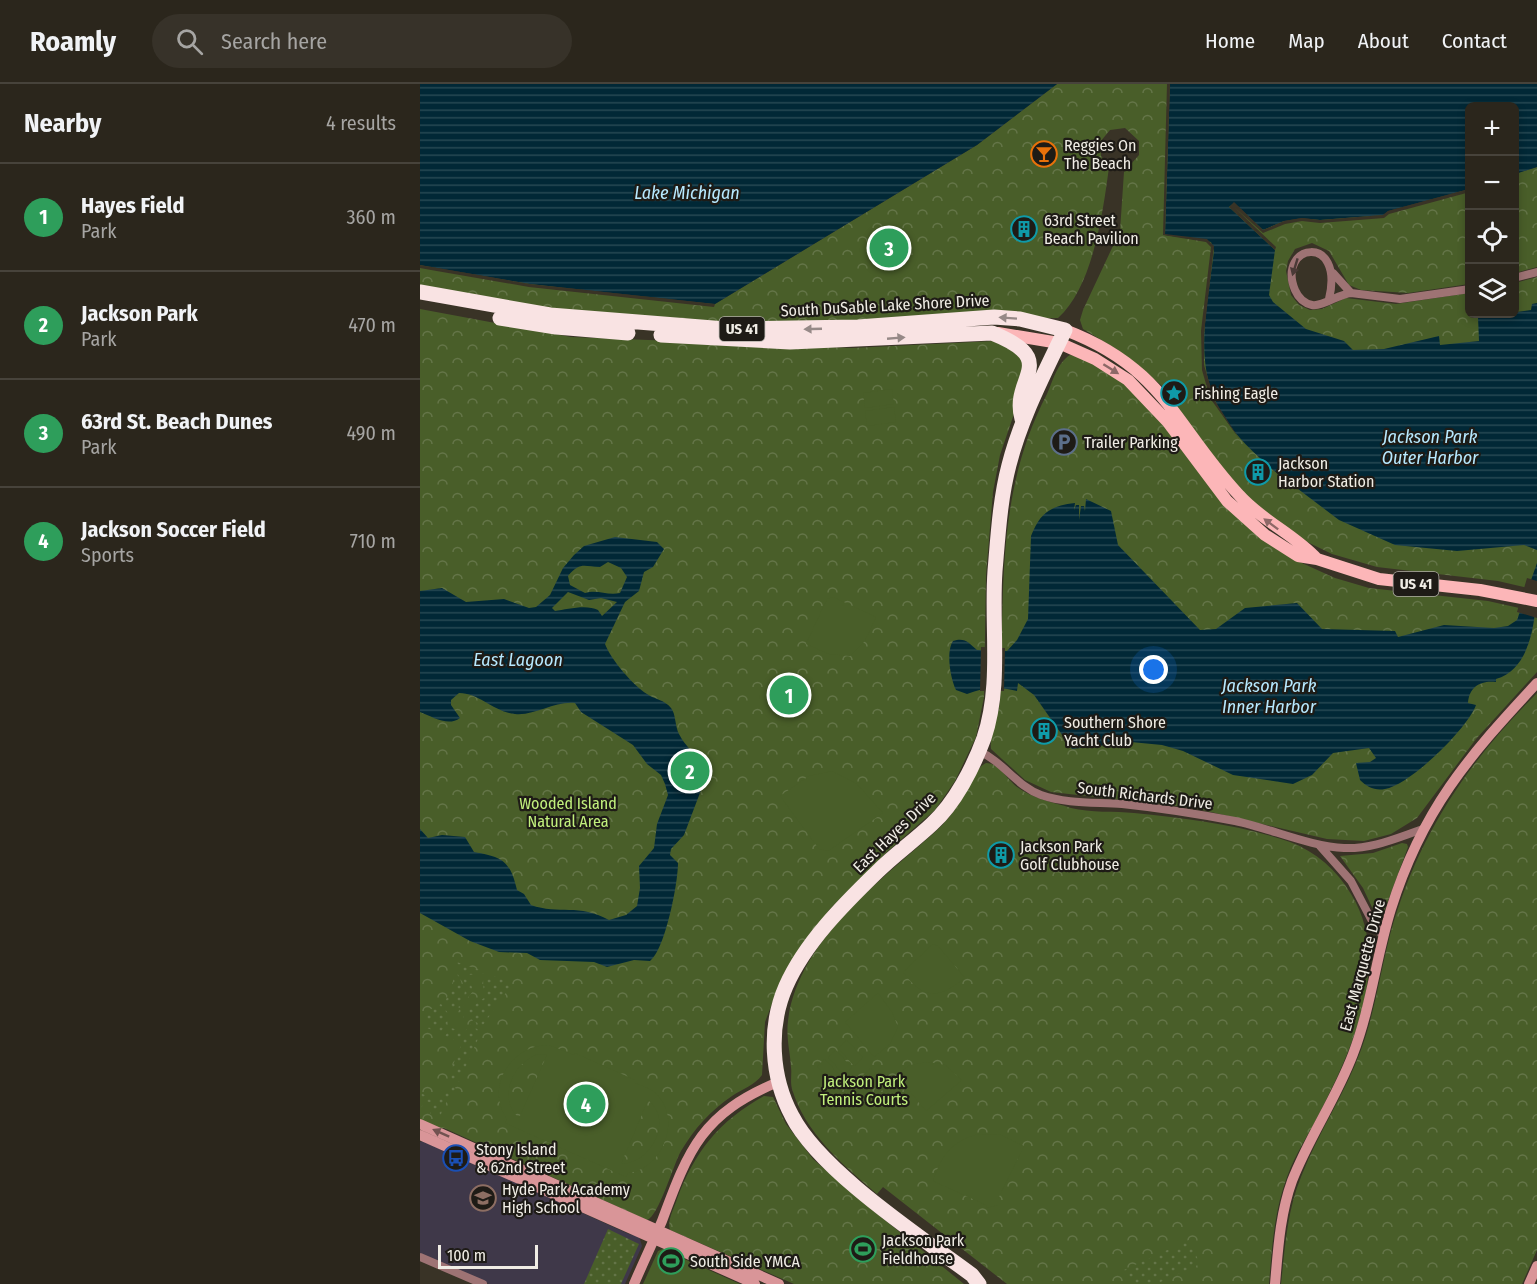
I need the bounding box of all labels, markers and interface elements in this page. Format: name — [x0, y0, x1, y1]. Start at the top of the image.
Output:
search box — [152, 14, 572, 68]
text: Roamly — [30, 25, 116, 58]
icon: search — [173, 25, 206, 58]
text: Search here — [221, 28, 327, 55]
text: Home — [1205, 28, 1255, 54]
text: Map — [1288, 28, 1325, 54]
text: About — [1358, 28, 1409, 54]
text: Contact — [1442, 28, 1507, 54]
map controls — [1465, 102, 1519, 318]
button: + — [1465, 102, 1519, 156]
text: Nearby — [24, 108, 101, 139]
text: 4 results — [326, 111, 396, 135]
place label: Reggies On The Beach — [1064, 136, 1136, 173]
bar icon: Reggies On The Beach — [1029, 139, 1059, 169]
button: − — [1465, 156, 1519, 210]
water label: Lake Michigan — [634, 182, 740, 204]
text: Hayes Field — [81, 192, 184, 219]
text: 1 — [39, 205, 48, 229]
text: 360 m — [347, 205, 396, 229]
button: locate — [1465, 210, 1519, 264]
place label: 63rd Street Beach Pavilion — [1044, 211, 1139, 248]
building icon: 63rd Street Beach Pavilion — [1009, 214, 1039, 244]
text: Park — [81, 219, 117, 243]
pin: 3 — [870, 226, 908, 270]
one-way arrow — [1290, 258, 1299, 276]
button: layers — [1465, 264, 1519, 318]
street label: South DuSable Lake Shore Drive — [780, 291, 990, 320]
text: Jackson Park — [81, 300, 198, 327]
text: 2 — [39, 313, 48, 337]
text: 470 m — [348, 313, 396, 337]
one-way arrow — [998, 313, 1017, 323]
road number: US 41 — [720, 317, 764, 341]
one-way arrow — [804, 324, 823, 333]
text: Park — [81, 327, 117, 351]
one-way arrow — [886, 333, 905, 343]
one-way arrow — [1103, 363, 1119, 374]
place icon: Fishing Eagle — [1159, 378, 1189, 408]
place label: Fishing Eagle — [1194, 384, 1278, 403]
text: 63rd St. Beach Dunes — [81, 408, 272, 435]
text: 3 — [39, 421, 48, 445]
text: 490 m — [346, 421, 396, 445]
water label: Jackson Park Outer Harbor — [1382, 426, 1479, 469]
parking icon: Trailer Parking — [1049, 427, 1079, 457]
place label: Trailer Parking — [1084, 433, 1178, 452]
text: Park — [81, 435, 117, 459]
place label: Jackson Harbor Station — [1278, 454, 1374, 491]
building icon: Jackson Harbor Station — [1243, 457, 1273, 487]
text: Jackson Soccer Field — [81, 516, 266, 543]
one-way arrow — [1263, 518, 1279, 530]
text: 4 — [38, 529, 49, 553]
text: 710 m — [350, 529, 396, 553]
text: Sports — [81, 543, 134, 567]
road number: US 41 — [1394, 572, 1438, 596]
water label: East Lagoon — [473, 649, 563, 671]
your location — [1139, 655, 1168, 684]
pin: 1 — [770, 672, 808, 718]
water label: Jackson Park Inner Harbor — [1221, 675, 1317, 718]
place label: Southern Shore Yacht Club — [1064, 713, 1166, 750]
building icon: Southern Shore Yacht Club — [1029, 716, 1059, 746]
pin: 2 — [670, 748, 710, 794]
street label: South Richards Drive — [1076, 778, 1214, 813]
street label: East Hayes Drive — [849, 788, 940, 877]
park label: Wooded Island Natural Area — [519, 794, 617, 831]
place label: Jackson Park Golf Clubhouse — [1020, 837, 1120, 874]
building icon: Jackson Park Golf Clubhouse — [986, 840, 1016, 870]
street label: East Marquette Drive — [1336, 897, 1389, 1033]
park label: Jackson Park Tennis Courts — [820, 1072, 908, 1109]
pin: 4 — [566, 1082, 606, 1126]
one-way arrow — [433, 1129, 450, 1138]
place label: Stony Island & 62nd Street — [476, 1140, 566, 1177]
bus stop icon: Stony Island & 62nd Street — [441, 1143, 471, 1173]
place label: Hyde Park Academy High School — [502, 1180, 631, 1217]
school or university icon: Hyde Park Academy High School — [468, 1183, 498, 1213]
place label: Jackson Park Fieldhouse — [882, 1231, 965, 1268]
sports icon: Jackson Park Fieldhouse — [848, 1234, 878, 1264]
scale bar — [438, 1242, 538, 1270]
text: 100 m — [447, 1246, 486, 1265]
sports icon: South Side YMCA — [656, 1246, 686, 1276]
place label: South Side YMCA — [690, 1252, 800, 1271]

